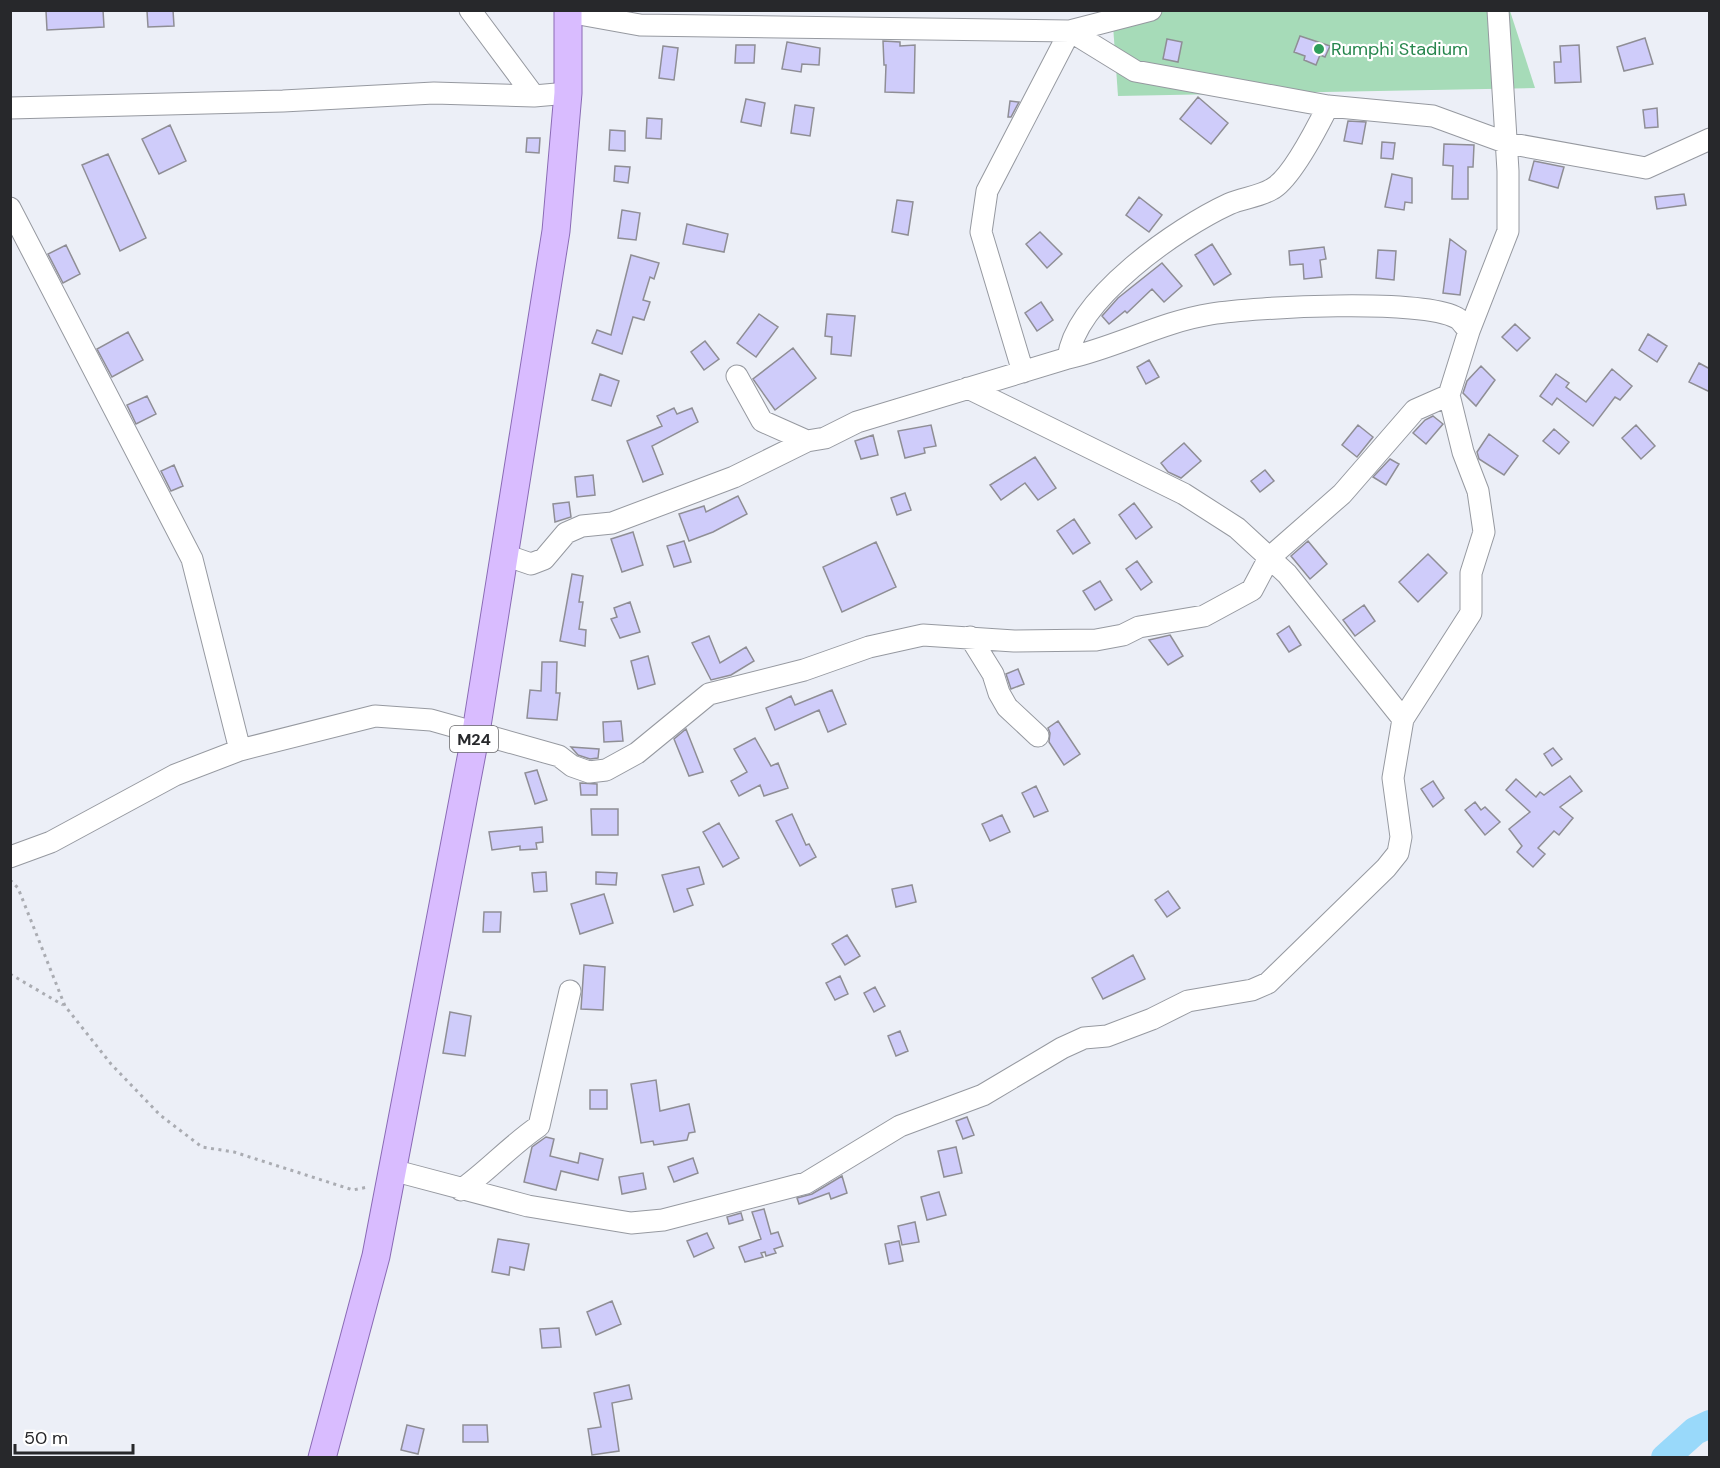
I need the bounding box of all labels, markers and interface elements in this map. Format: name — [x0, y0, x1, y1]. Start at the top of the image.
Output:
place label: Rumphi Stadium — [1331, 37, 1468, 61]
marker: Rumphi Stadium — [1312, 42, 1326, 56]
road number: M24 — [450, 726, 498, 752]
scale bar — [15, 1417, 134, 1455]
text: 50 m — [24, 1426, 68, 1450]

